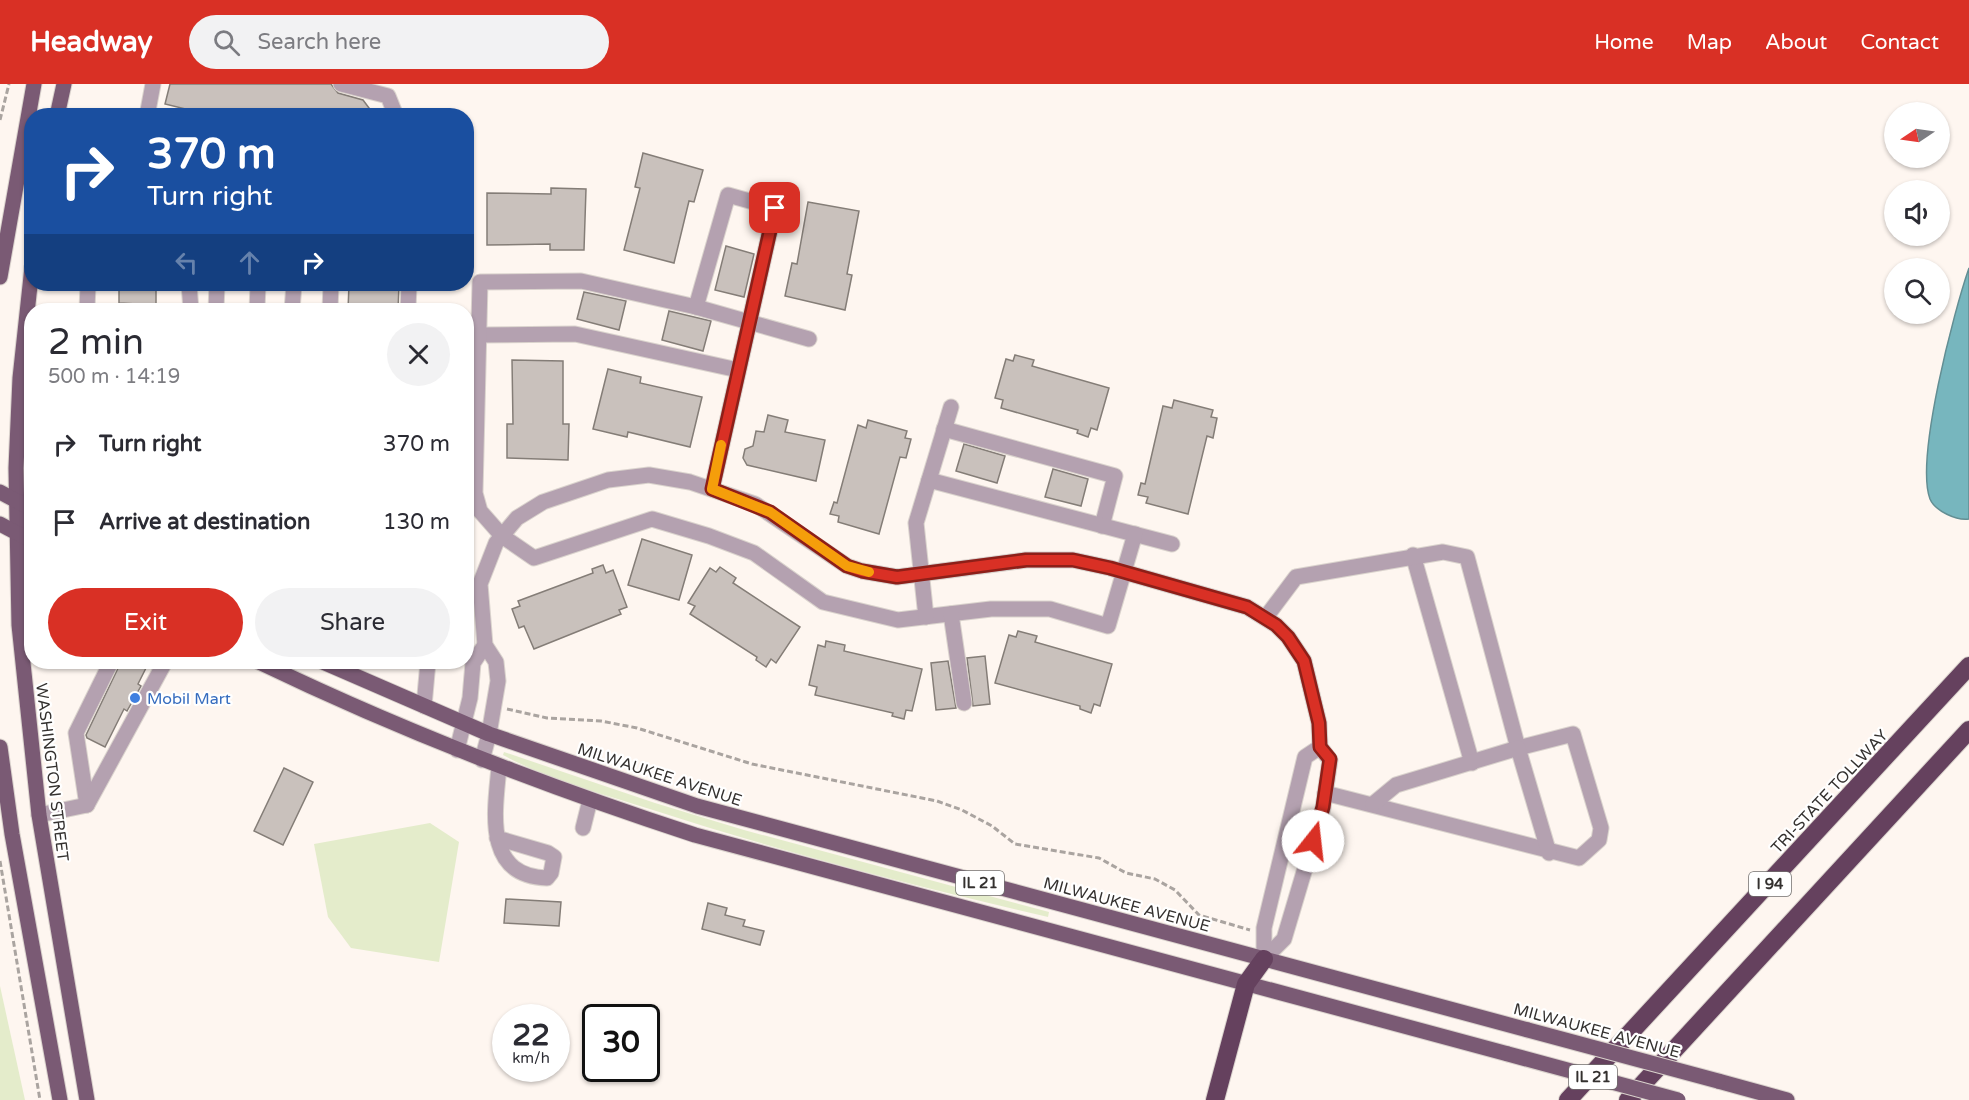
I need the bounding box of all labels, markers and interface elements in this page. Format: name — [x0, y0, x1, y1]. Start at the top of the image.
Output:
search box — [189, 15, 609, 69]
text: Headway — [30, 25, 153, 59]
icon: search — [210, 26, 243, 59]
text: Search here — [258, 29, 381, 55]
text: Home — [1594, 30, 1654, 55]
text: Map — [1687, 30, 1732, 55]
text: About — [1765, 30, 1827, 55]
text: Contact — [1860, 30, 1939, 55]
north arrow — [1884, 102, 1950, 168]
map controls — [1884, 102, 1950, 324]
text: 370 m — [147, 129, 276, 180]
icon: right — [48, 132, 126, 210]
text: Turn right — [147, 180, 273, 213]
button: sound — [1884, 180, 1950, 246]
pin — [749, 182, 800, 233]
icon: arrive — [758, 191, 791, 224]
icon: left — [170, 246, 203, 279]
icon: ahead — [233, 246, 266, 279]
icon: right — [296, 246, 329, 279]
button: search — [1884, 258, 1950, 324]
text: 2 min — [48, 321, 144, 364]
button: close — [387, 323, 450, 386]
text: 500 m · 14:19 — [48, 365, 180, 389]
icon: right — [48, 428, 81, 461]
text: Turn right — [99, 431, 201, 457]
text: 370 m — [383, 431, 450, 457]
icon: arrive — [48, 506, 81, 539]
text: Arrive at destination — [99, 509, 310, 535]
text: 130 m — [383, 509, 450, 535]
button: Exit — [48, 588, 243, 657]
button: Share — [255, 588, 450, 657]
street label: WASHINGTON STREET — [31, 682, 73, 863]
place label: Mobil Mart — [147, 689, 231, 709]
marker: Mobil Mart — [128, 691, 142, 705]
street label: TRI-STATE TOLLWAY — [1767, 725, 1892, 858]
street label: MILWAUKEE AVENUE — [575, 739, 744, 811]
position arrow — [1281, 809, 1345, 873]
road number: IL 21 — [956, 871, 1004, 895]
road number: I 94 — [1749, 872, 1791, 896]
street label: MILWAUKEE AVENUE — [1041, 873, 1212, 937]
street label: MILWAUKEE AVENUE — [1511, 999, 1682, 1063]
speed limit sign: 30 — [582, 1004, 660, 1082]
text: 22 — [512, 1017, 550, 1054]
text: km/h — [512, 1049, 550, 1067]
road number: IL 21 — [1569, 1065, 1617, 1089]

